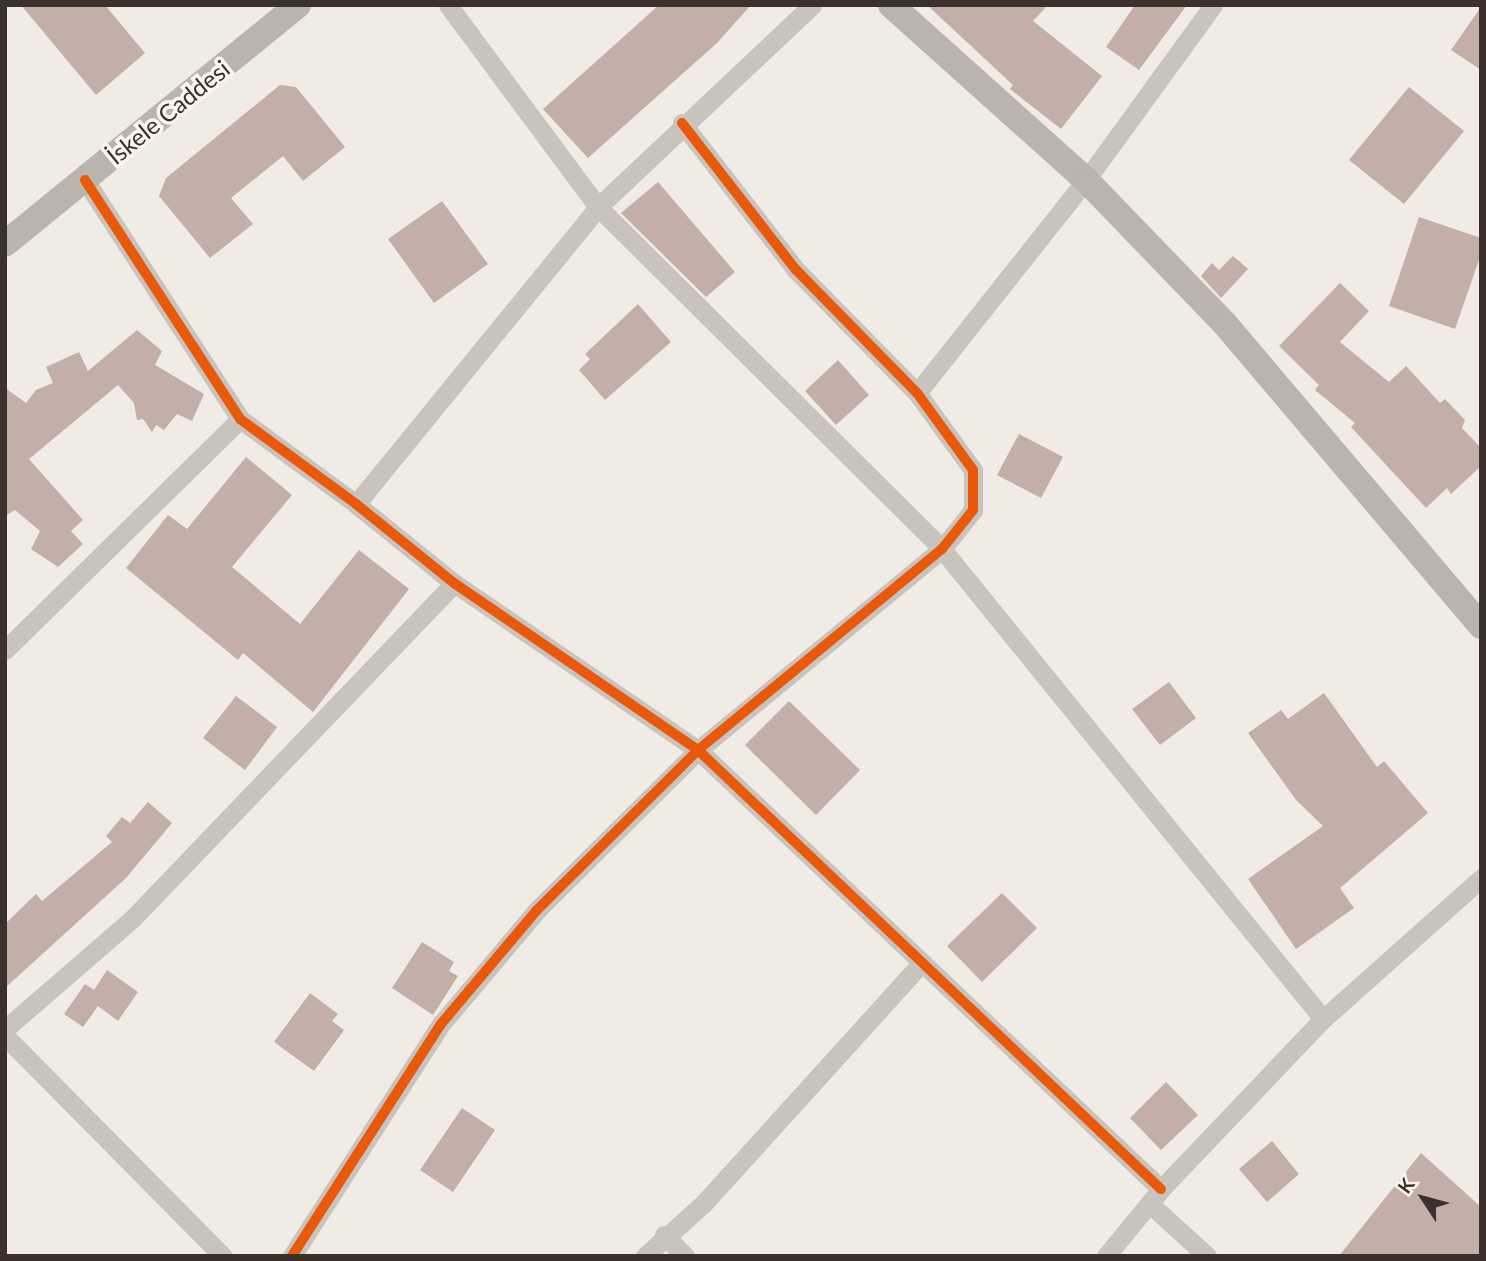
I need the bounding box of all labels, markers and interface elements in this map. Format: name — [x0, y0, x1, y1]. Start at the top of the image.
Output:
street label: İskele Caddesi — [101, 54, 235, 170]
north arrow — [1388, 1163, 1458, 1233]
text: K — [1392, 1173, 1419, 1197]

